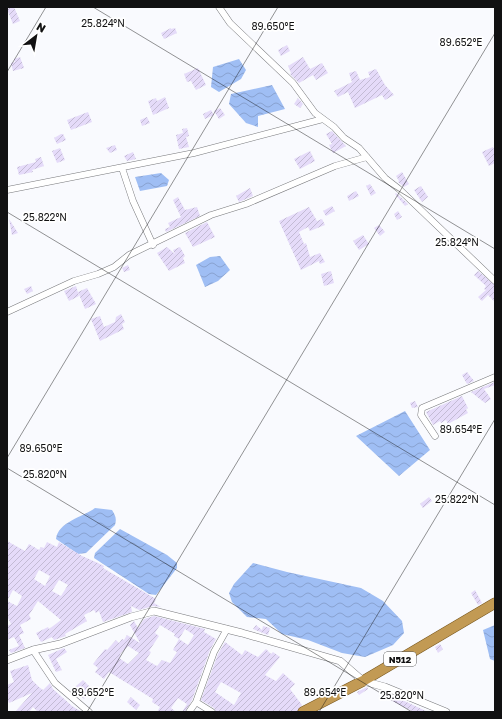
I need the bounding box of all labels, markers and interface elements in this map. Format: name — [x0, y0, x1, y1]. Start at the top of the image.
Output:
north arrow — [16, 16, 56, 56]
text: 25.824°N — [81, 17, 125, 29]
text: N — [34, 19, 48, 35]
text: 89.650°E — [251, 20, 295, 32]
text: 89.652°E — [440, 36, 482, 48]
text: 25.822°N — [23, 211, 67, 223]
text: 25.824°N — [435, 236, 479, 248]
text: 89.654°E — [440, 423, 482, 435]
text: 89.650°E — [19, 442, 63, 454]
text: 25.820°N — [23, 468, 67, 480]
text: 25.822°N — [435, 493, 479, 505]
road number: N512 — [384, 652, 416, 666]
text: 89.652°E — [72, 686, 114, 698]
text: 89.654°E — [304, 686, 346, 698]
text: 25.820°N — [380, 689, 424, 701]

